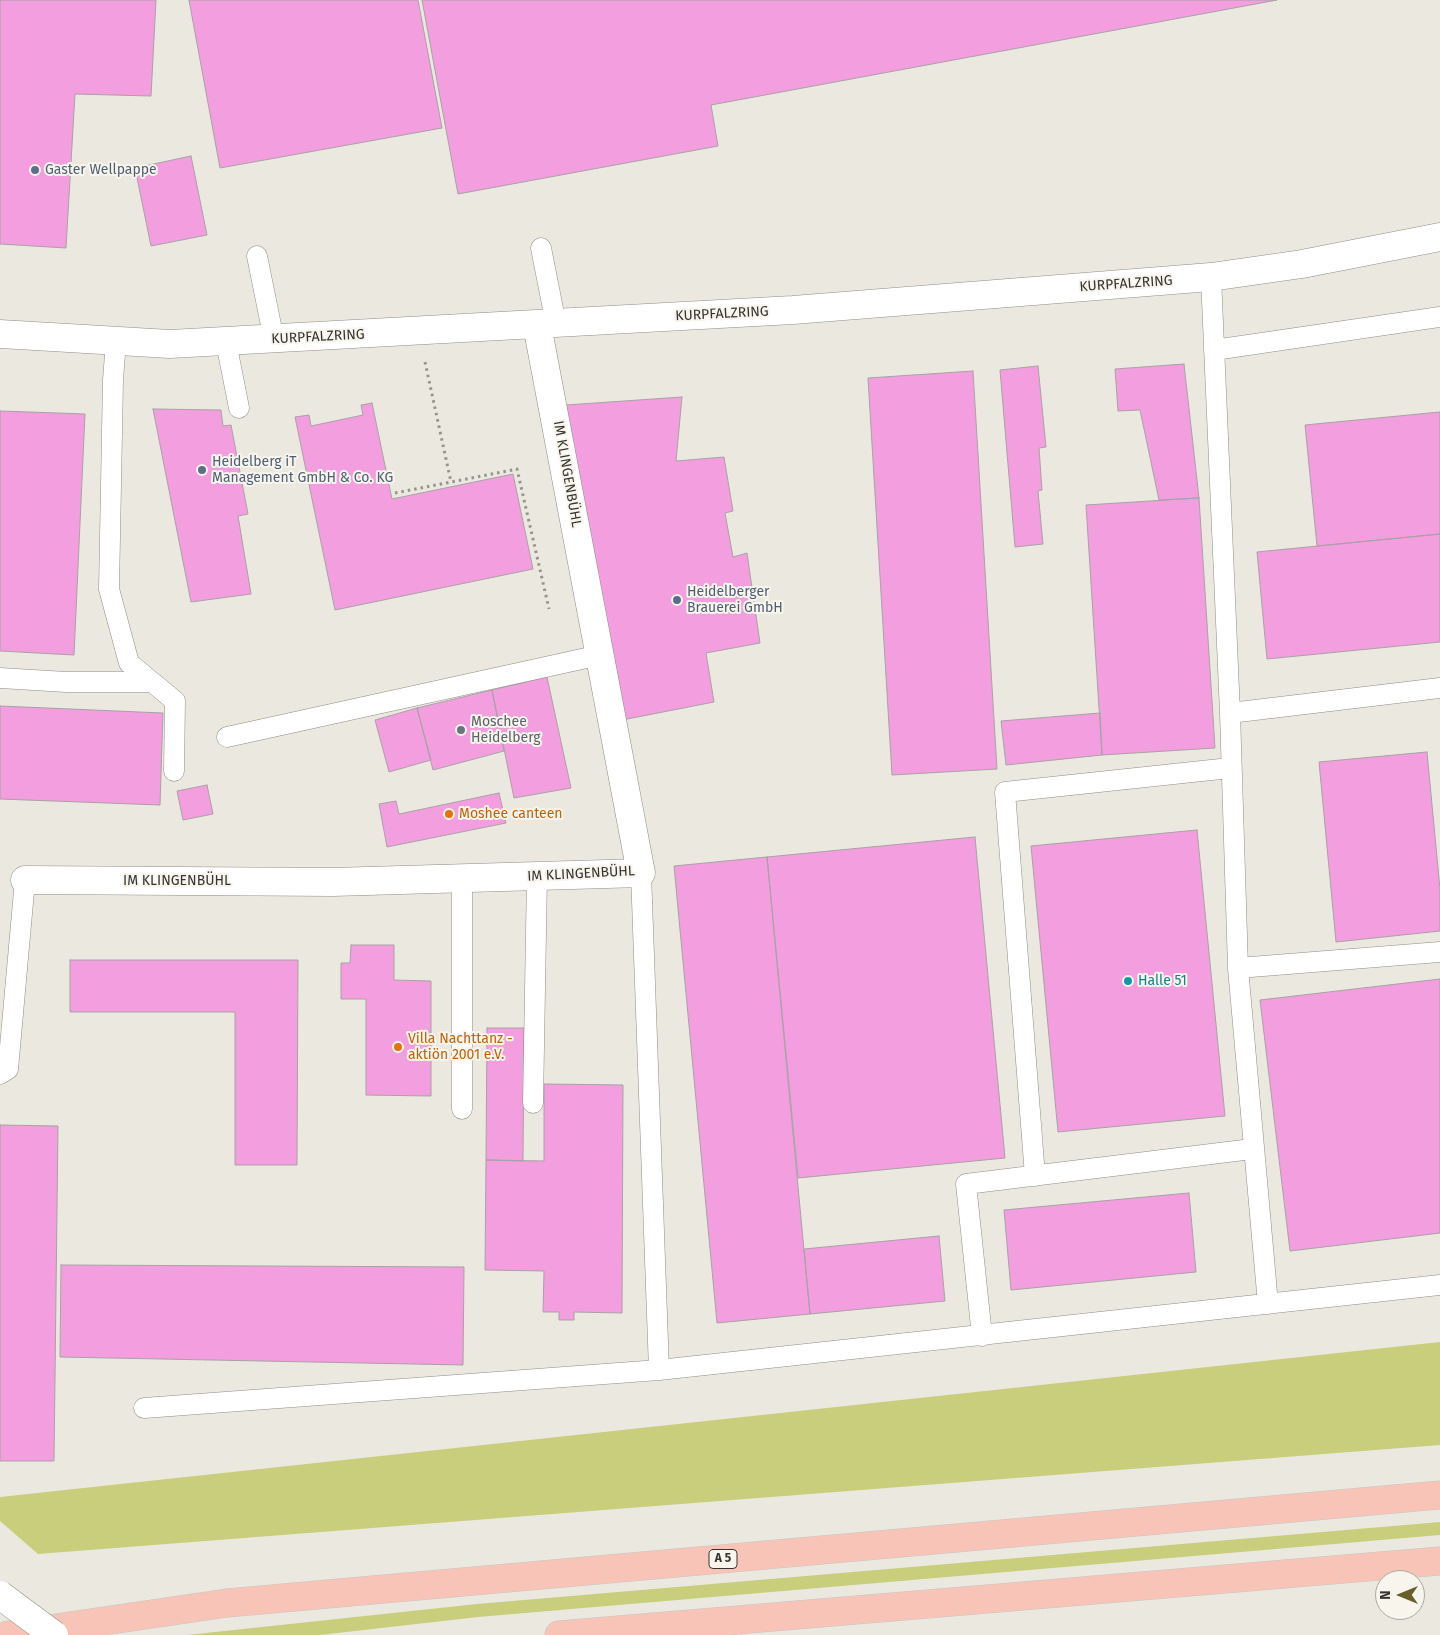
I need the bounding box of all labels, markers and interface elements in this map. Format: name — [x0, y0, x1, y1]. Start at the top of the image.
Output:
place label: Gaster Wellpappe — [45, 162, 157, 178]
marker: Gaster Wellpappe — [29, 164, 41, 176]
street label: KURPFALZRING — [1079, 272, 1173, 296]
street label: KURPFALZRING — [675, 303, 769, 325]
street label: KURPFALZRING — [271, 326, 365, 348]
street label: IM KLINGENBÜHL — [549, 419, 585, 529]
place label: Heidelberg iT Management GmbH & Co. KG — [212, 454, 393, 487]
marker: Heidelberg iT Management GmbH & Co. KG — [196, 464, 208, 476]
place label: Heidelberger Brauerei GmbH — [687, 584, 783, 616]
marker: Heidelberger Brauerei GmbH — [671, 594, 683, 606]
place label: Moschee Heidelberg — [471, 714, 541, 746]
marker: Moschee Heidelberg — [455, 724, 467, 736]
place label: Moshee canteen — [459, 806, 562, 822]
marker: Moshee canteen — [443, 808, 455, 820]
street label: IM KLINGENBÜHL — [527, 863, 635, 885]
street label: IM KLINGENBÜHL — [123, 873, 231, 889]
place label: Halle 51 — [1138, 973, 1187, 989]
marker: Halle 51 — [1122, 975, 1134, 987]
place label: Villa Nachttanz - aktiön 2001 e.V. — [408, 1031, 513, 1064]
marker: Villa Nachttanz - aktiön 2001 e.V. — [392, 1041, 404, 1053]
road number: A 5 — [709, 1550, 737, 1568]
north arrow — [1375, 1570, 1425, 1620]
text: N — [1377, 1590, 1394, 1600]

